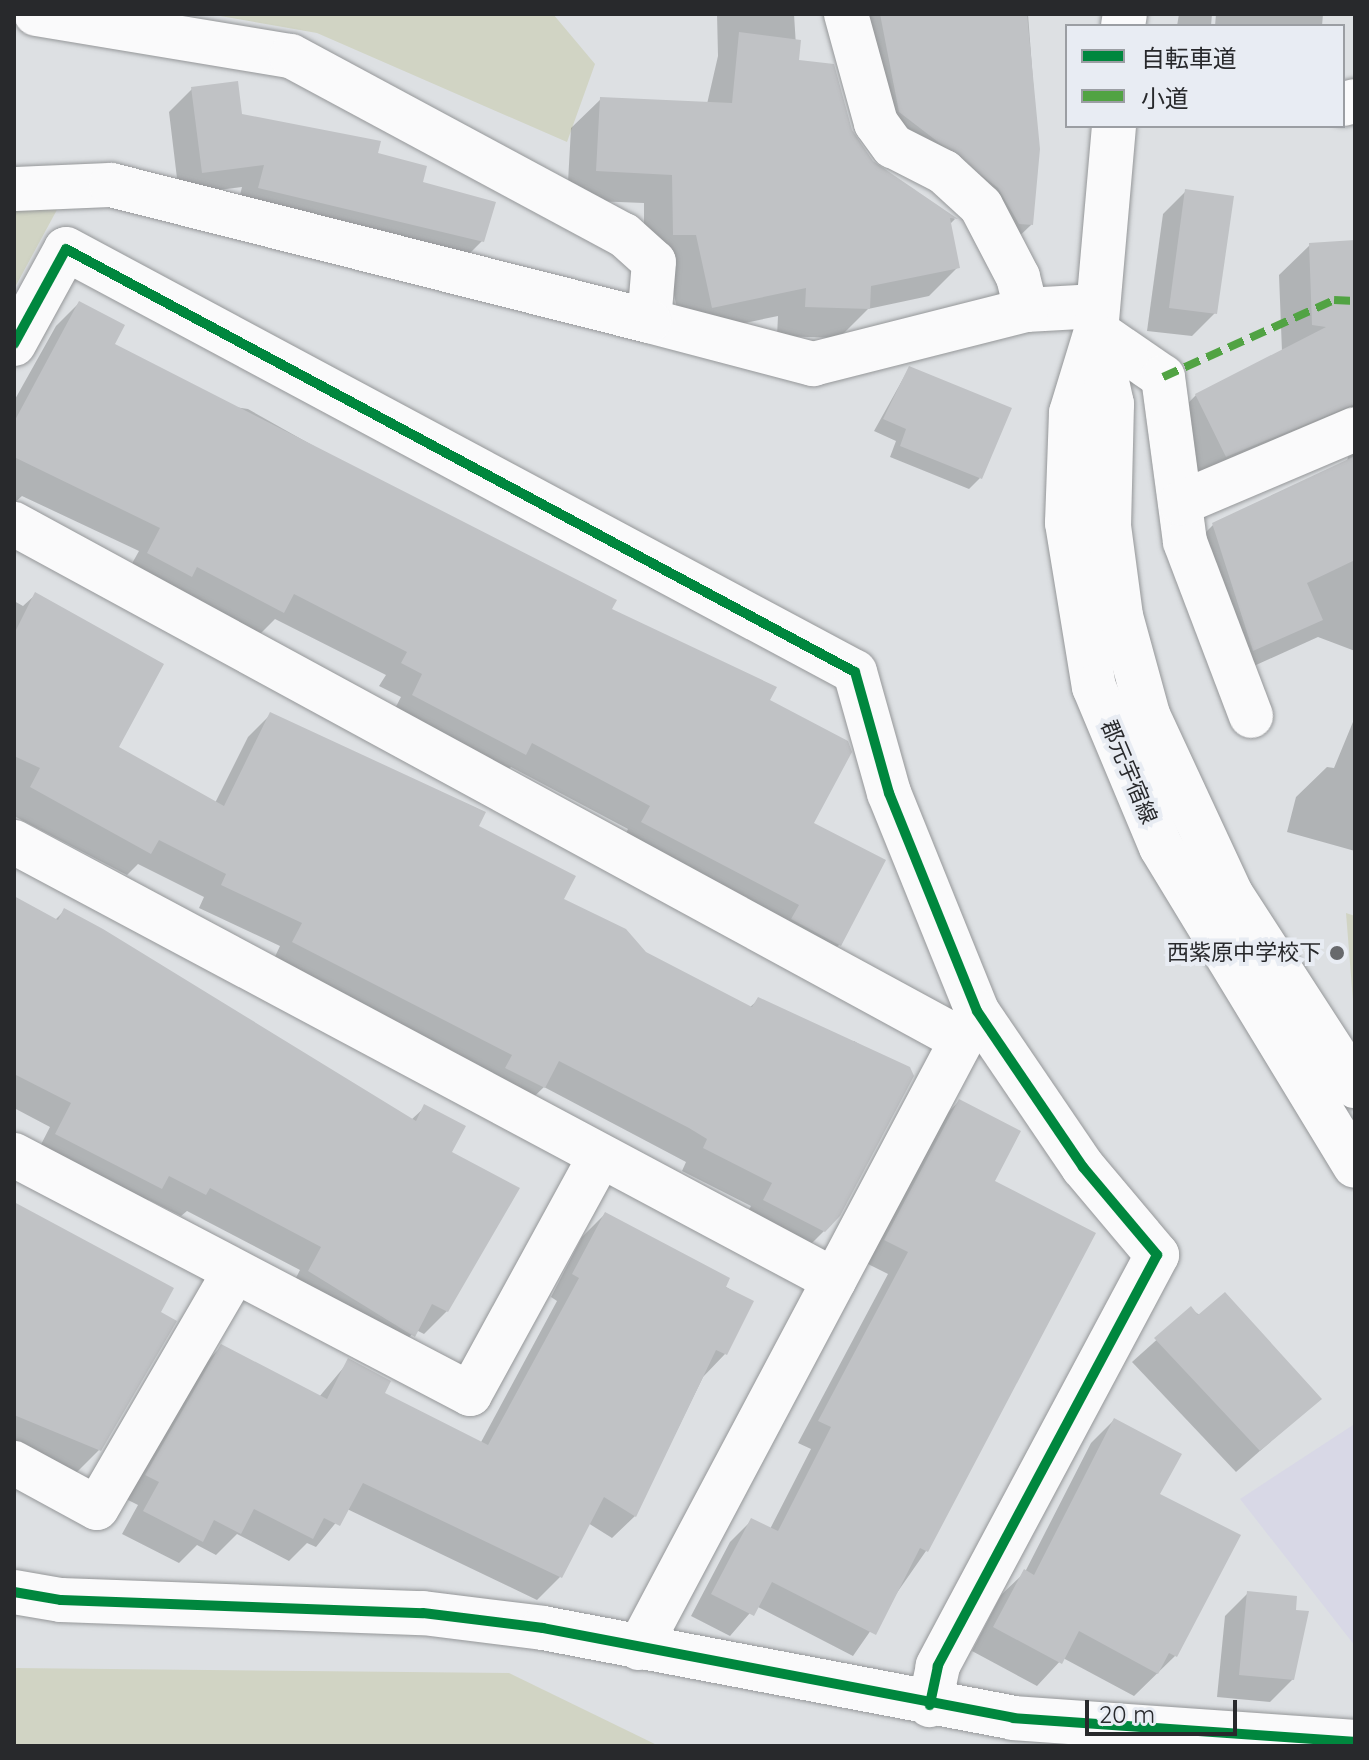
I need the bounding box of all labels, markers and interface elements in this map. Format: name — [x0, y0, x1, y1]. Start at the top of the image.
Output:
legend — [1065, 24, 1345, 128]
text: 自転車道 — [1141, 43, 1237, 73]
text: 小道 — [1141, 83, 1189, 113]
street label: 郡元宇宿線 — [1095, 716, 1163, 828]
place label: 西紫原中学校下 — [1167, 940, 1321, 966]
marker: 西紫原中学校下 — [1328, 944, 1346, 962]
scale bar — [1089, 1684, 1241, 1734]
text: 20 m — [1099, 1699, 1155, 1729]

